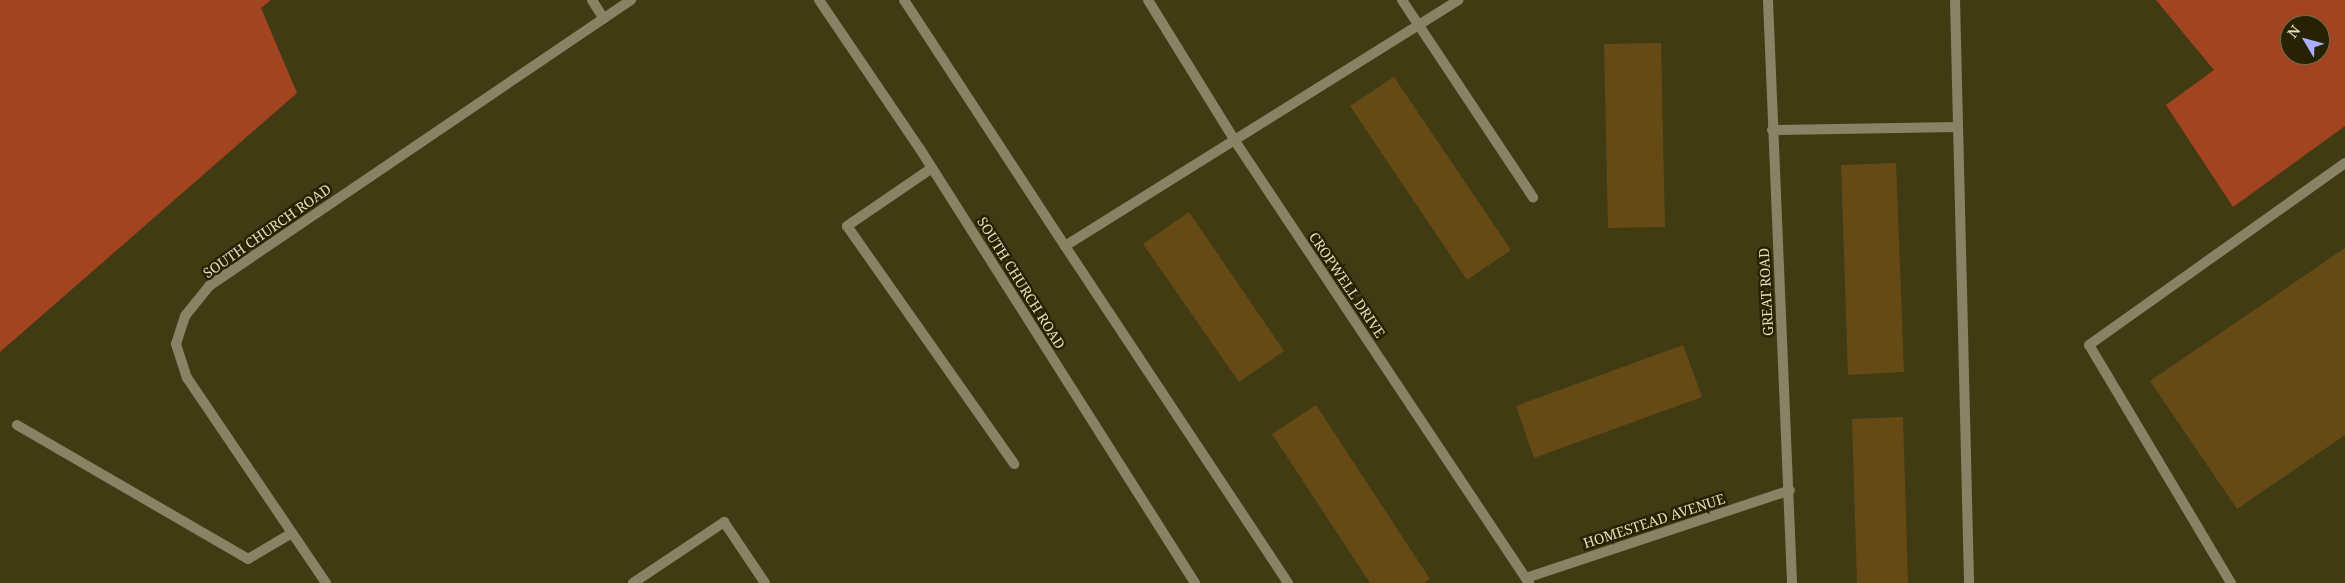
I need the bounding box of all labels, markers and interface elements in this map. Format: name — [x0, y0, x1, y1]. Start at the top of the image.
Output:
north arrow — [2280, 15, 2330, 65]
text: N — [2283, 21, 2304, 41]
street label: SOUTH CHURCH ROAD — [200, 180, 334, 282]
street label: SOUTH CHURCH ROAD — [973, 214, 1069, 352]
street label: CROPWELL DRIVE — [1306, 229, 1388, 341]
street label: GREAT ROAD — [1755, 248, 1777, 336]
street label: HOMESTEAD AVENUE — [1581, 490, 1727, 552]

